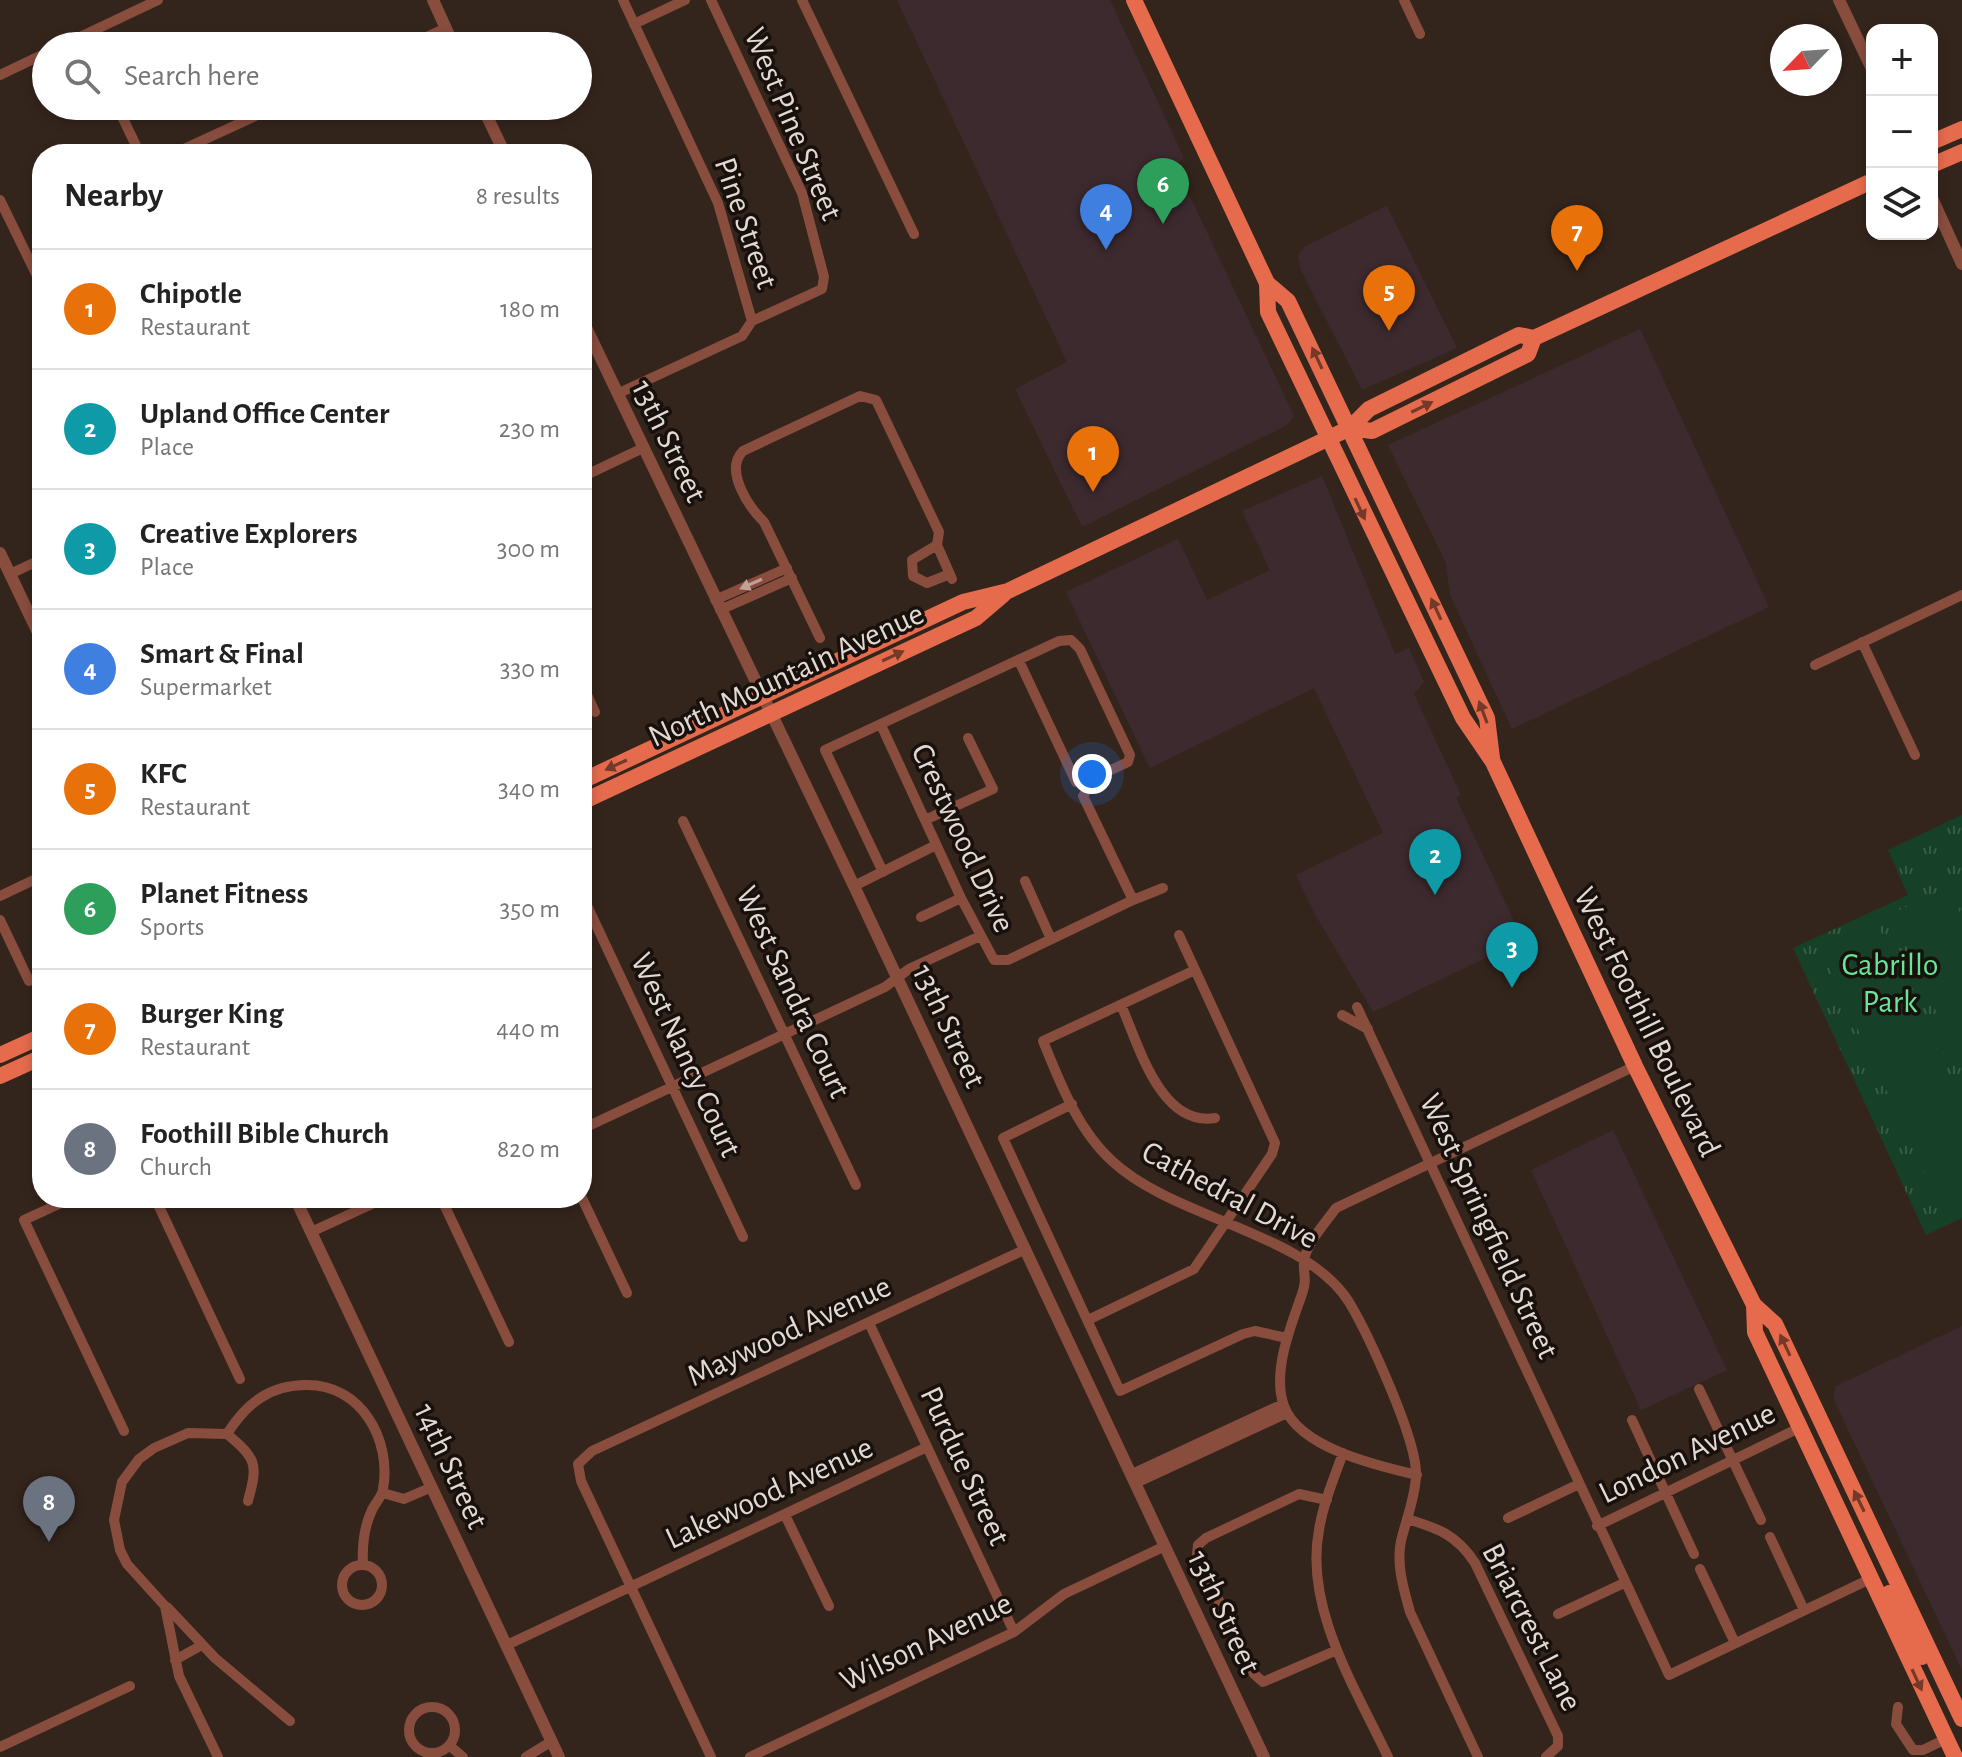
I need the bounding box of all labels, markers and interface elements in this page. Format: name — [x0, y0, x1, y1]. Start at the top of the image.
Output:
street label: West Pine Street — [735, 22, 851, 226]
north arrow — [1770, 24, 1842, 96]
map controls — [1866, 24, 1938, 240]
button: + — [1866, 24, 1938, 96]
search box — [32, 32, 592, 120]
icon: search — [60, 54, 104, 98]
text: Search here — [124, 61, 260, 91]
button: − — [1866, 96, 1938, 168]
street label: Pine Street — [706, 152, 786, 294]
pin: 6 — [1137, 158, 1189, 224]
button: layers — [1866, 168, 1938, 240]
text: Nearby — [64, 179, 163, 213]
text: 8 results — [476, 183, 560, 209]
pin: 4 — [1080, 184, 1132, 250]
pin: 7 — [1551, 205, 1603, 271]
pin: 5 — [1363, 265, 1415, 331]
text: Chipotle — [140, 279, 242, 309]
text: 1 — [85, 296, 95, 322]
text: 180 m — [500, 296, 560, 322]
text: Restaurant — [140, 314, 250, 340]
one-way arrow — [1310, 346, 1324, 369]
street label: 13th Street — [626, 375, 712, 507]
text: Upland Office Center — [140, 399, 389, 429]
one-way arrow — [1411, 400, 1434, 413]
text: 2 — [84, 416, 96, 442]
text: 230 m — [499, 416, 560, 442]
pin: 1 — [1067, 426, 1119, 492]
text: Place — [140, 434, 194, 460]
one-way arrow — [1353, 497, 1367, 521]
text: Creative Explorers — [140, 519, 357, 549]
text: 3 — [84, 536, 96, 562]
text: 300 m — [497, 536, 560, 562]
text: Place — [140, 554, 194, 580]
one-way arrow — [739, 577, 763, 590]
street label: North Mountain Avenue — [643, 597, 929, 753]
one-way arrow — [1430, 597, 1443, 620]
text: Smart & Final — [140, 639, 304, 669]
one-way arrow — [881, 649, 905, 663]
text: 4 — [83, 656, 97, 682]
text: 330 m — [500, 656, 560, 682]
text: Supermarket — [140, 674, 272, 700]
one-way arrow — [1476, 700, 1489, 724]
street label: Crestwood Drive — [905, 739, 1021, 937]
your location — [1072, 754, 1112, 794]
one-way arrow — [604, 758, 627, 772]
text: KFC — [140, 759, 187, 789]
text: 5 — [84, 776, 96, 802]
text: 340 m — [498, 776, 560, 802]
text: Restaurant — [140, 794, 250, 820]
pin: 2 — [1409, 829, 1461, 895]
text: Planet Fitness — [140, 879, 308, 909]
street label: West Sandra Court — [730, 881, 856, 1103]
street label: West Foothill Boulevard — [1568, 882, 1726, 1162]
text: 6 — [84, 896, 96, 922]
text: 350 m — [500, 896, 560, 922]
text: Sports — [140, 914, 204, 940]
pin: 3 — [1486, 922, 1538, 988]
street label: West Nancy Court — [625, 948, 747, 1162]
park label: Cabrillo Park — [1841, 949, 1939, 1018]
street label: 13th Street — [907, 960, 991, 1092]
text: Burger King — [140, 999, 283, 1029]
text: 7 — [84, 1016, 96, 1042]
text: 440 m — [496, 1016, 560, 1042]
text: Restaurant — [140, 1034, 250, 1060]
street label: West Springfield Street — [1414, 1089, 1564, 1363]
text: Foothill Bible Church — [140, 1119, 389, 1149]
street label: Cathedral Drive — [1137, 1135, 1323, 1255]
text: 8 — [84, 1136, 96, 1162]
text: 820 m — [497, 1136, 560, 1162]
text: Church — [140, 1154, 212, 1180]
street label: Maywood Avenue — [682, 1270, 896, 1392]
one-way arrow — [1778, 1333, 1792, 1356]
street label: Purdue Street — [914, 1382, 1016, 1550]
street label: London Avenue — [1594, 1397, 1780, 1509]
street label: 14th Street — [408, 1399, 494, 1533]
street label: Lakewood Avenue — [660, 1431, 878, 1555]
pin: 8 — [23, 1476, 75, 1542]
one-way arrow — [1852, 1490, 1866, 1513]
street label: Briarcrest Lane — [1476, 1538, 1588, 1716]
street label: 13th Street — [1182, 1546, 1266, 1678]
street label: Wilson Avenue — [835, 1587, 1017, 1697]
one-way arrow — [1910, 1668, 1924, 1691]

